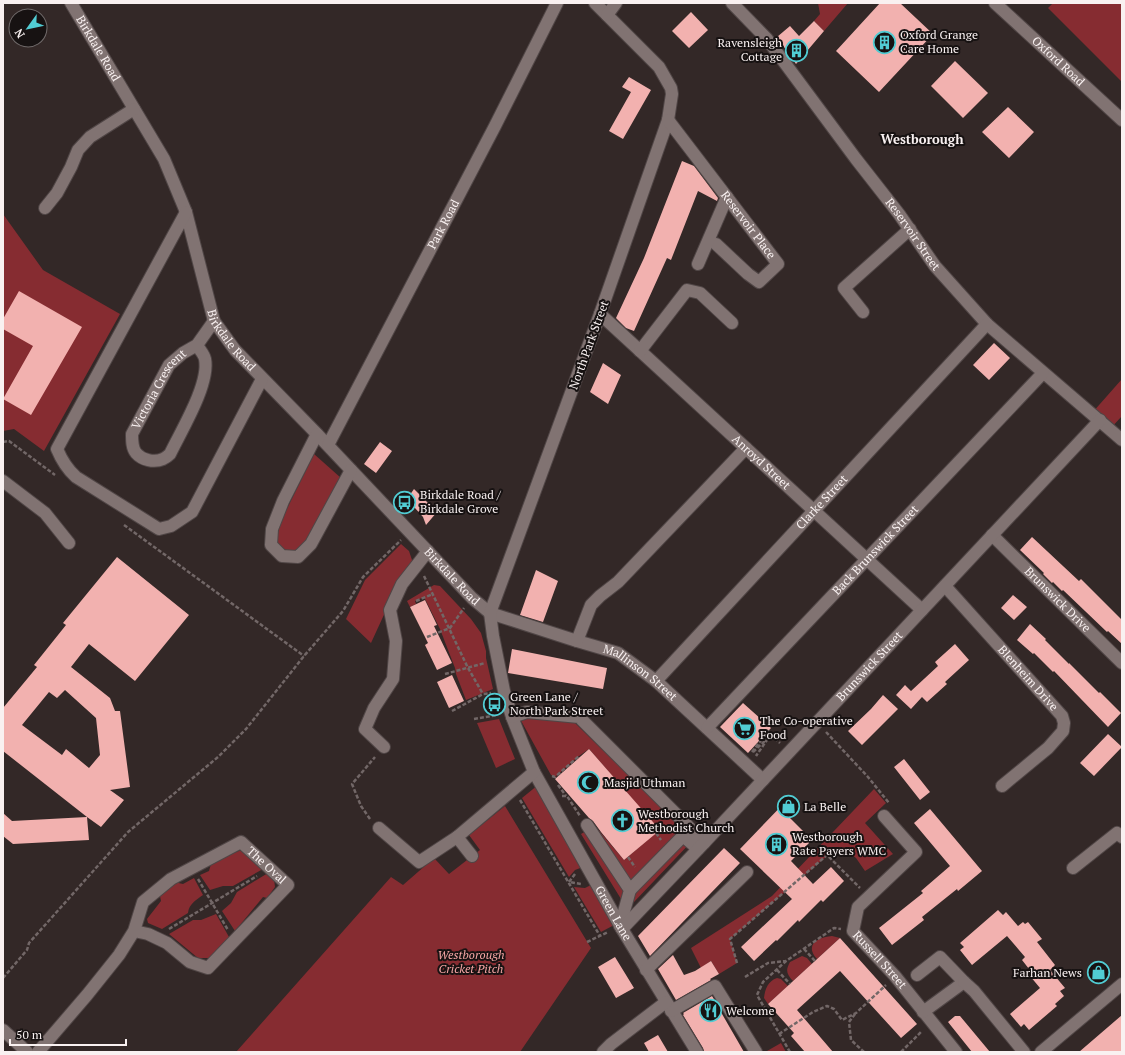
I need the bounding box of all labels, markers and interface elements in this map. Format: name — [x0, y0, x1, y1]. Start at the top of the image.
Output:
north arrow — [8, 8, 48, 48]
street label: Birkdale Road — [73, 13, 124, 84]
text: N — [11, 26, 28, 41]
place label: Oxford Grange Care Home — [900, 27, 978, 56]
building icon: Oxford Grange Care Home — [871, 29, 897, 55]
street label: Oxford Road — [1029, 33, 1088, 89]
place label: Ravensleigh Cottage — [717, 35, 782, 64]
building icon: Ravensleigh Cottage — [784, 37, 810, 63]
district label: Westborough — [881, 130, 964, 148]
street label: Reservoir Place — [718, 188, 779, 262]
street label: Reservoir Street — [882, 195, 944, 274]
street label: Park Road — [424, 197, 462, 251]
street label: North Park Street — [566, 298, 612, 391]
street label: Birkdale Road — [204, 308, 260, 374]
street label: Victoria Crescent — [128, 345, 189, 432]
street label: Anroyd Street — [729, 431, 794, 493]
street label: Clarke Street — [793, 471, 851, 532]
place label: Birkdale Road / Birkdale Grove — [420, 487, 502, 516]
bus stop icon: Birkdale Road / Birkdale Grove — [391, 489, 417, 515]
street label: Back Brunswick Street — [829, 501, 922, 598]
street label: Birkdale Road — [421, 544, 483, 608]
street label: Brunswick Drive — [1022, 563, 1094, 635]
street label: Brunswick Street — [833, 627, 906, 704]
street label: Mallinson Street — [601, 641, 681, 704]
street label: Blenheim Drive — [995, 642, 1062, 714]
place label: Green Lane / North Park Street — [510, 689, 604, 718]
bus stop icon: Green Lane / North Park Street — [481, 691, 507, 717]
place label: The Co-operative Food — [760, 713, 853, 742]
supermarket icon: The Co-operative Food — [732, 715, 758, 741]
mosque icon: Masjid Uthman — [575, 770, 601, 796]
place label: Masjid Uthman — [604, 775, 685, 790]
shop icon: La Belle — [776, 794, 802, 820]
place label: La Belle — [804, 799, 846, 814]
place label: Westborough Methodist Church — [638, 806, 734, 835]
church icon: Westborough Methodist Church — [609, 808, 635, 834]
place label: Westborough Rate Payers WMC — [792, 829, 887, 858]
building icon: Westborough Rate Payers WMC — [763, 831, 789, 857]
street label: The Oval — [244, 843, 290, 887]
street label: Green Lane — [592, 883, 635, 943]
street label: Russell Street — [850, 928, 911, 992]
park label: Westborough Cricket Pitch — [437, 947, 505, 976]
shop icon: Farhan News — [1085, 960, 1111, 986]
place label: Farhan News — [1013, 965, 1082, 980]
restaurant icon: Welcome — [697, 998, 723, 1024]
place label: Welcome — [726, 1003, 774, 1018]
scale bar — [10, 1021, 126, 1047]
text: 50 m — [16, 1027, 43, 1042]

